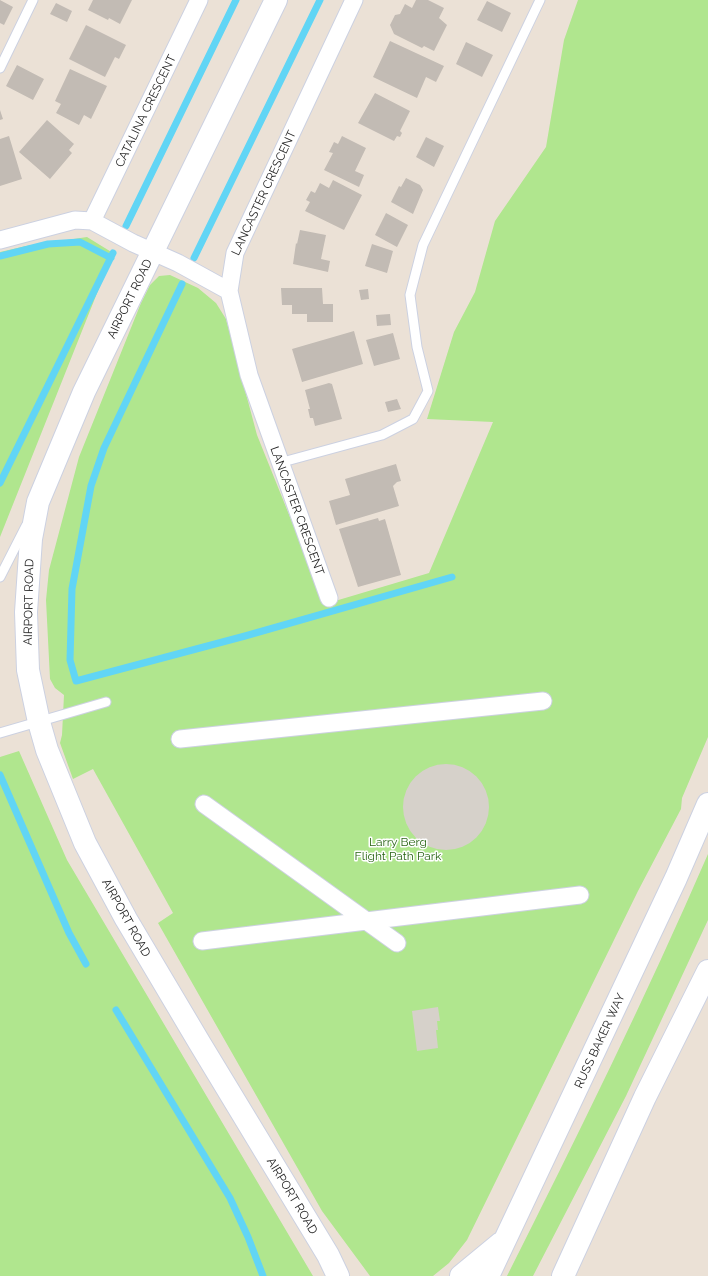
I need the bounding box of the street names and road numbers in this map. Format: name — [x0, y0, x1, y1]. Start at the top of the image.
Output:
street label: CATALINA CRESCENT — [113, 52, 179, 170]
street label: LANCASTER CRESCENT — [229, 128, 299, 258]
street label: AIRPORT ROAD — [105, 257, 155, 341]
street label: LANCASTER CRESCENT — [267, 445, 327, 577]
street label: AIRPORT ROAD — [21, 559, 37, 645]
street label: AIRPORT ROAD — [99, 877, 153, 959]
street label: RUSS BAKER WAY — [572, 991, 628, 1091]
street label: AIRPORT ROAD — [263, 1155, 321, 1237]

